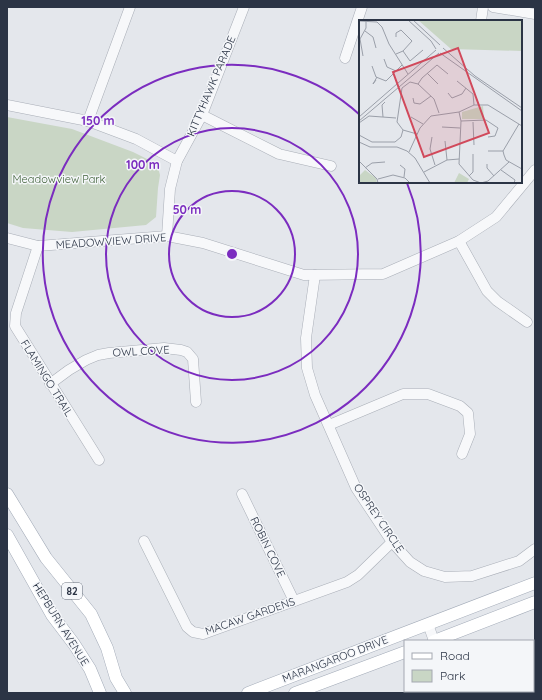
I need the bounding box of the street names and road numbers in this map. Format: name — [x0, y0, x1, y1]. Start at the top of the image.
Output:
street label: KITTYHAWK PARADE — [183, 34, 239, 138]
street label: MEADOWVIEW DRIVE — [55, 230, 167, 252]
street label: FLAMINGO TRAIL — [18, 337, 76, 419]
street label: OWL COVE — [112, 343, 170, 359]
street label: OSPREY CIRCLE — [351, 481, 407, 555]
street label: ROBIN COVE — [247, 514, 289, 580]
street label: HEPBURN AVENUE — [30, 580, 92, 668]
road number: 82 — [62, 583, 82, 599]
street label: MACAW GARDENS — [203, 594, 297, 638]
street label: MARANGAROO DRIVE — [280, 632, 390, 686]

